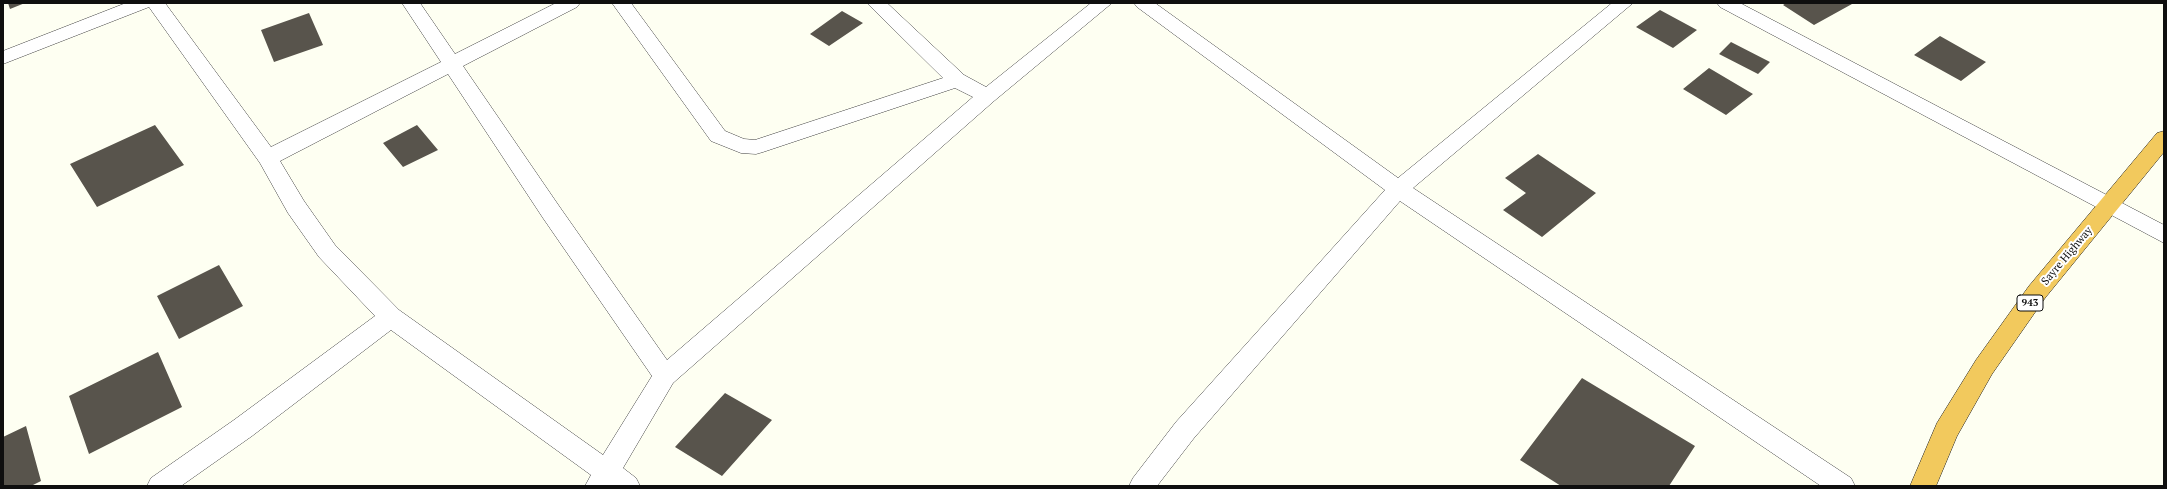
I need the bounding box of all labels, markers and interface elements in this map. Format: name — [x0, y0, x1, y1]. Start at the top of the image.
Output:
street label: Sayre Highway — [2039, 224, 2095, 288]
road number: 943 — [2017, 295, 2043, 311]

